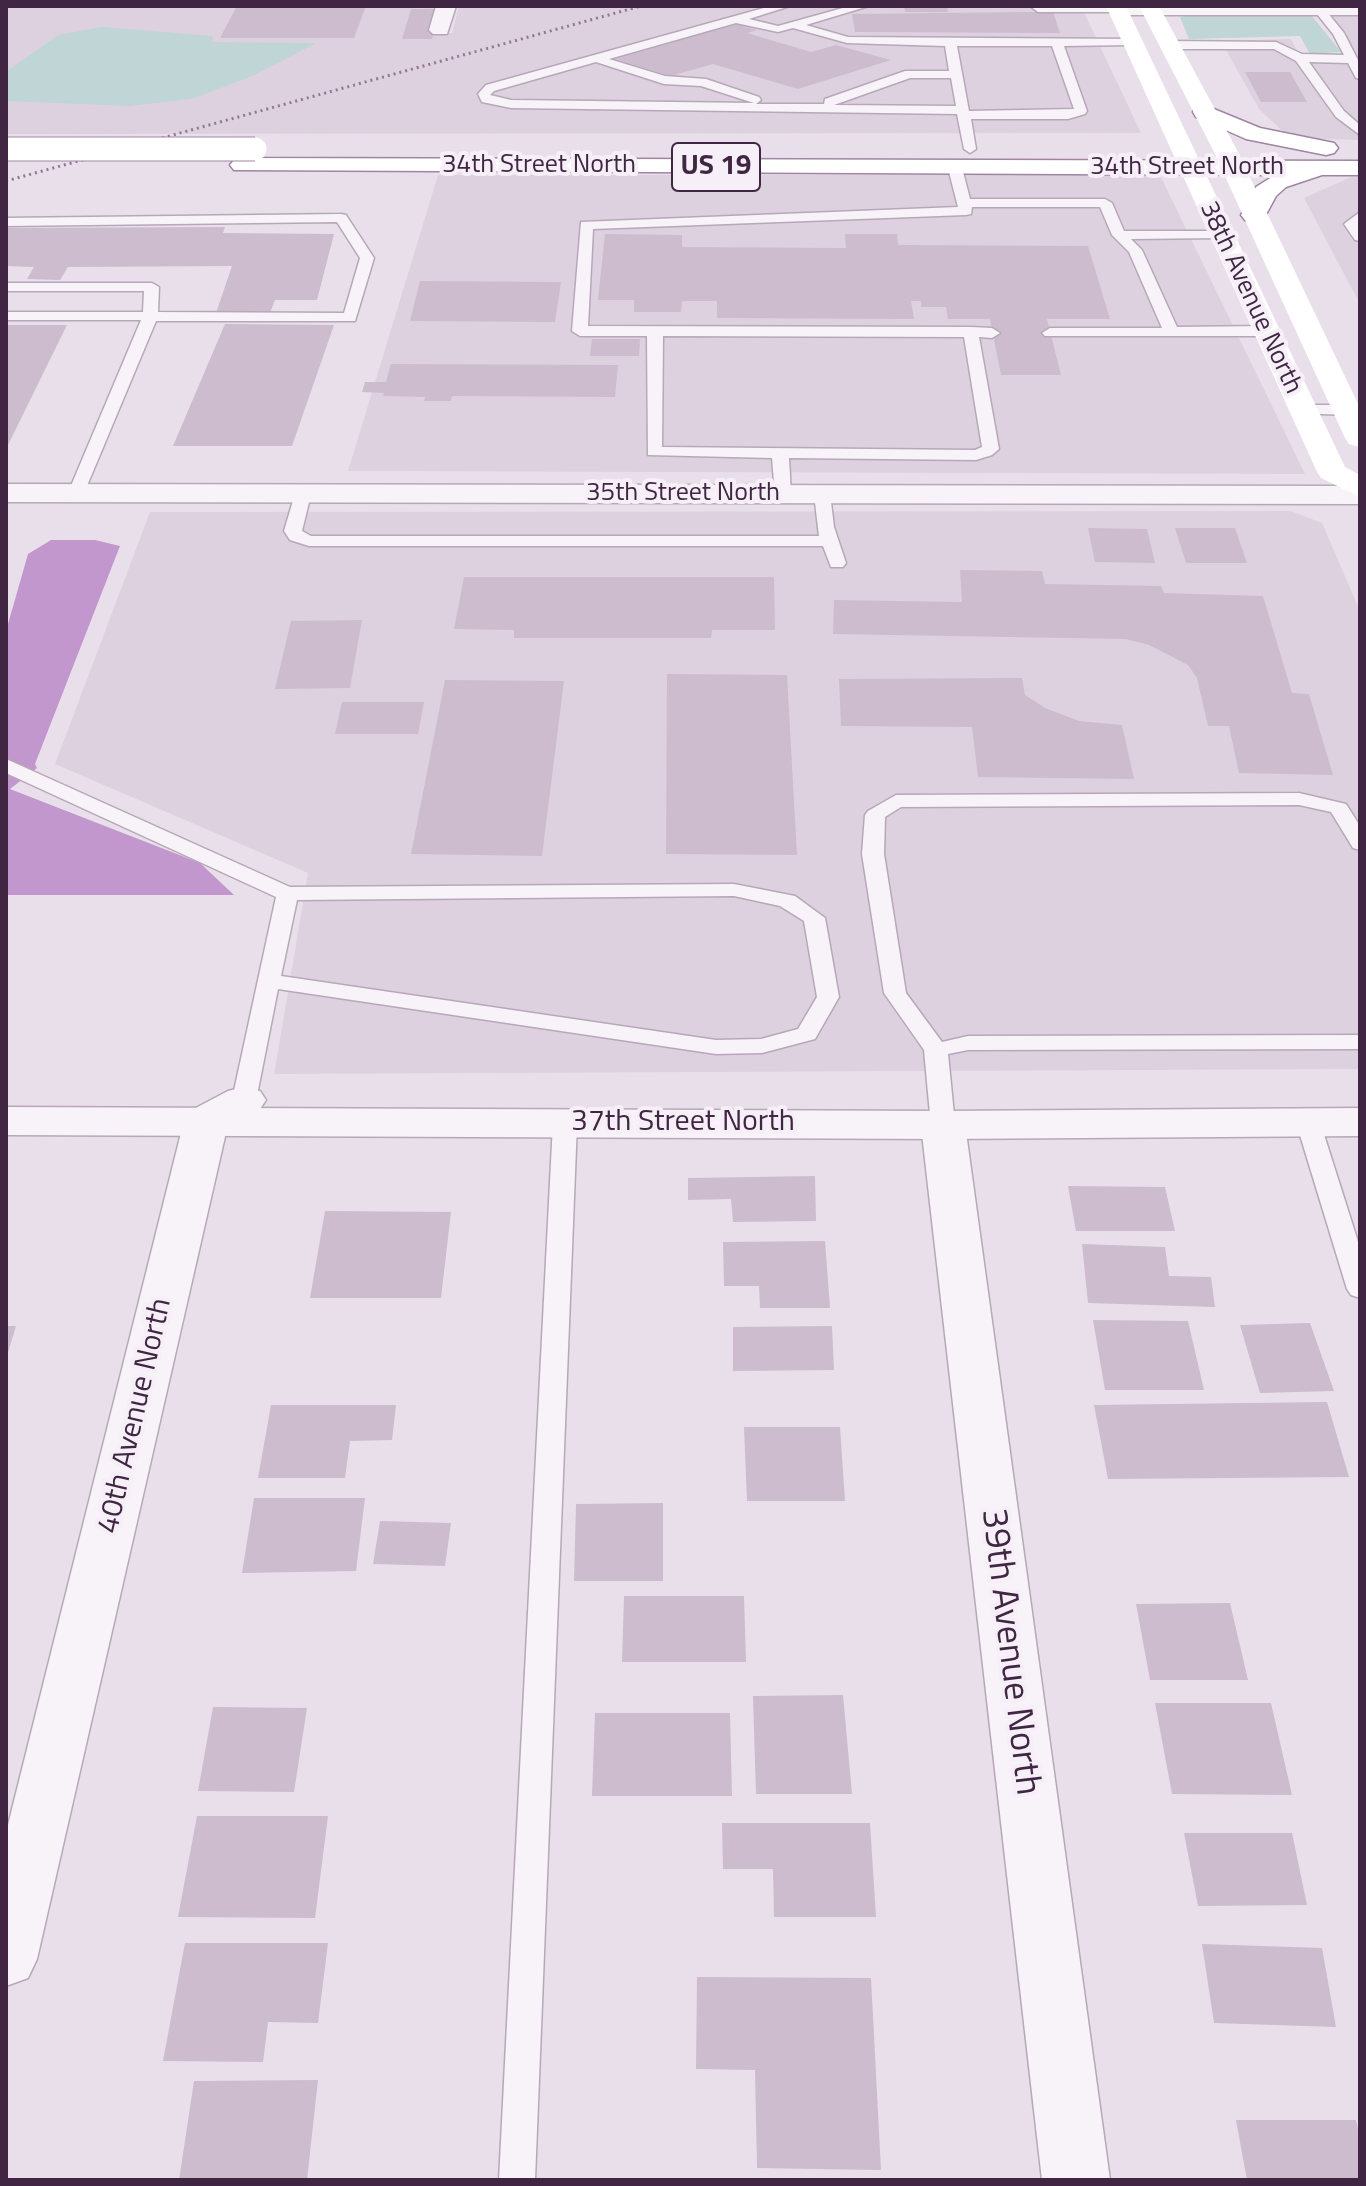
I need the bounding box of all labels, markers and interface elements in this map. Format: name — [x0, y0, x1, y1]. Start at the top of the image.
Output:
road number: US 19 — [672, 143, 760, 191]
street label: 34th Street North — [442, 150, 636, 182]
street label: 34th Street North — [1090, 152, 1284, 184]
street label: 38th Avenue North — [1192, 197, 1308, 399]
street label: 35th Street North — [586, 478, 780, 510]
street label: 37th Street North — [571, 1105, 795, 1141]
street label: 40th Avenue North — [91, 1295, 181, 1537]
street label: 39th Avenue North — [970, 1506, 1048, 1798]

